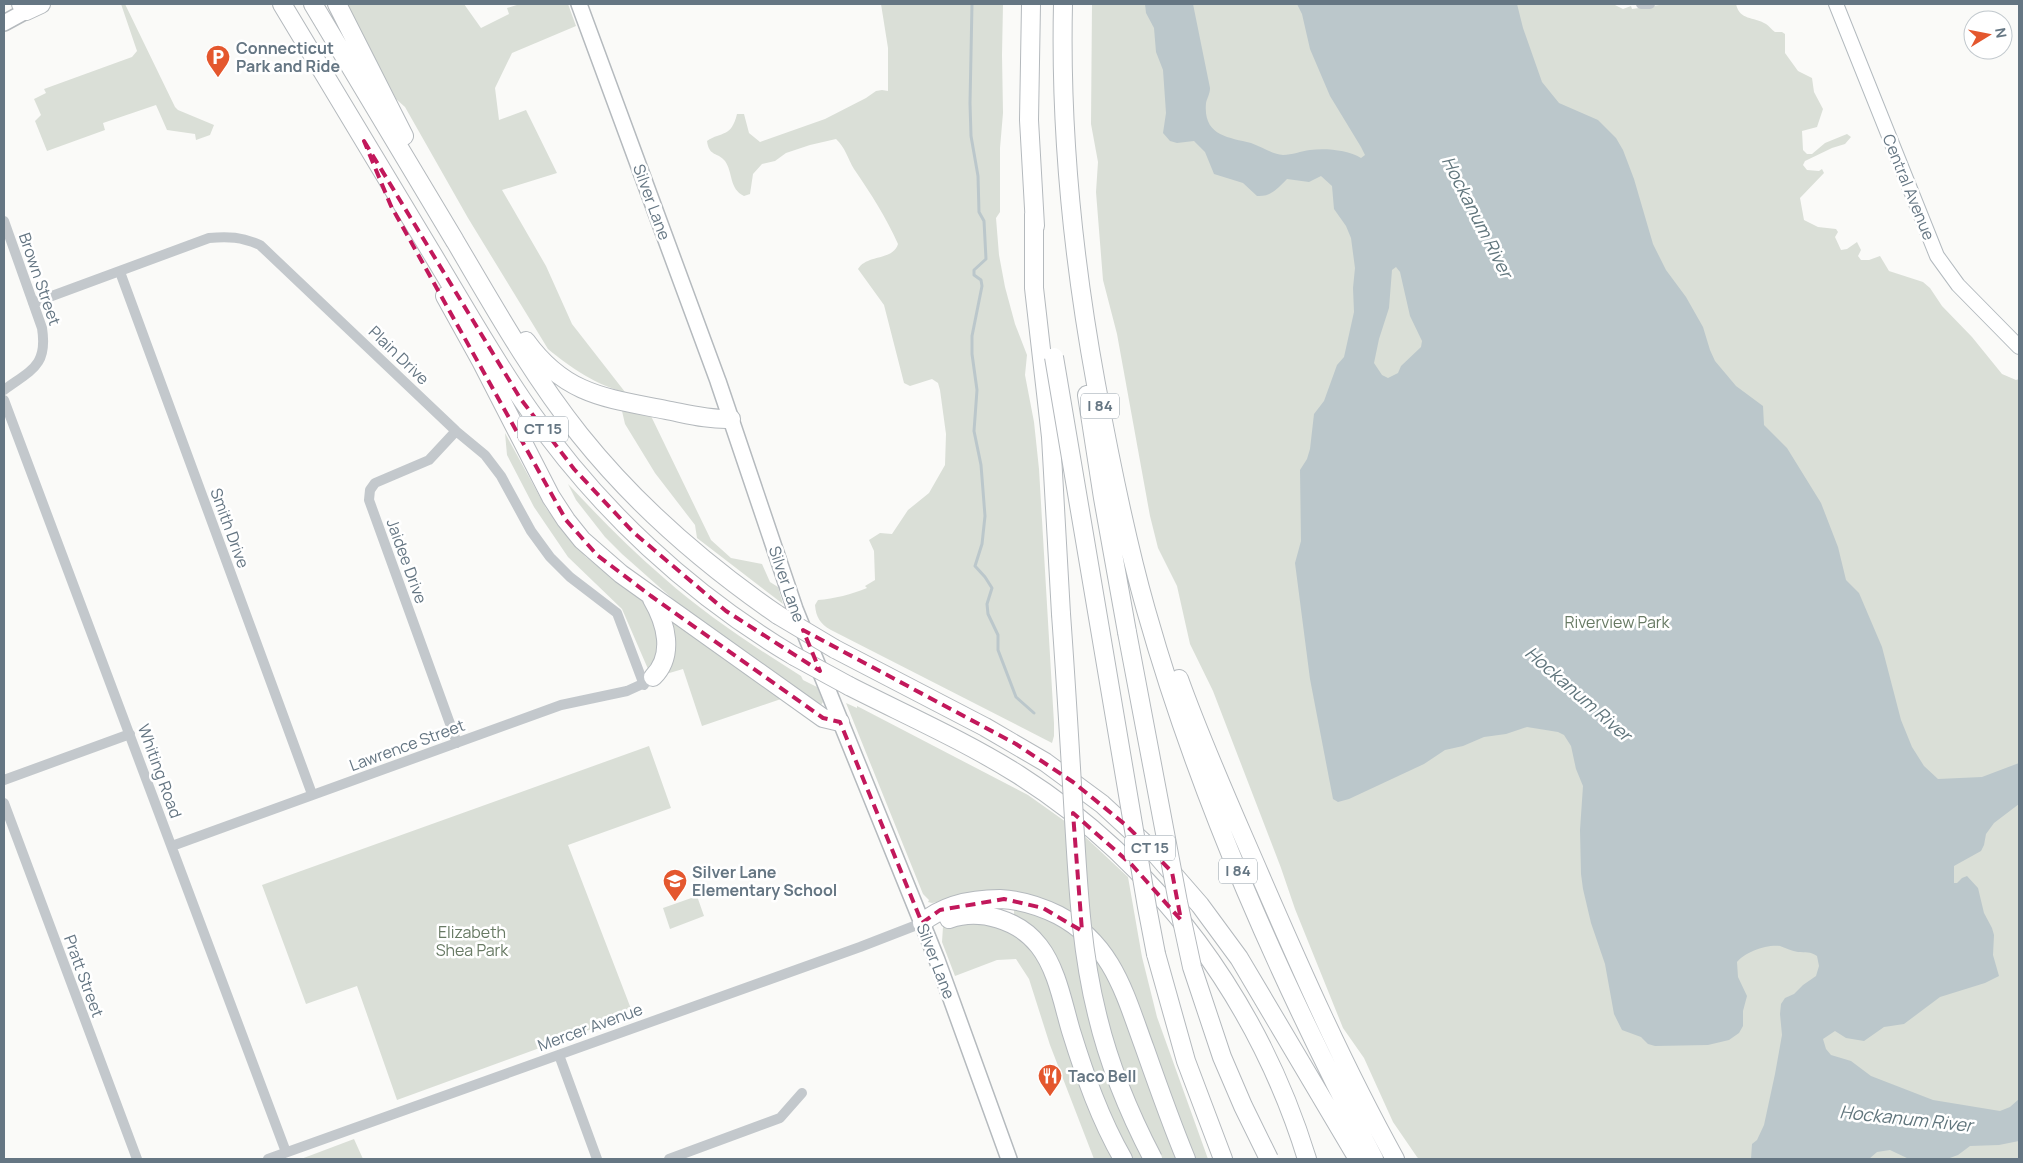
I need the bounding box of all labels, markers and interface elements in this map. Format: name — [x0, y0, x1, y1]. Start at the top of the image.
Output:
north arrow — [1963, 10, 2013, 60]
text: N — [1991, 26, 2012, 39]
place label: Connecticut Park and Ride — [236, 37, 340, 77]
parking icon: Connecticut Park and Ride — [205, 44, 231, 78]
street label: Central Avenue — [1878, 131, 1940, 243]
water label: Hockanum River — [1437, 152, 1520, 284]
street label: Silver Lane — [628, 161, 676, 243]
street label: Brown Street — [14, 230, 66, 328]
street label: Plain Drive — [364, 321, 434, 389]
road number: I 84 — [1081, 394, 1119, 418]
road number: CT 15 — [518, 416, 568, 442]
street label: Smith Drive — [205, 485, 255, 571]
street label: Jaidee Drive — [381, 515, 433, 607]
street label: Silver Lane — [764, 543, 810, 625]
park label: Riverview Park — [1564, 611, 1671, 633]
water label: Hockanum River — [1520, 640, 1639, 748]
street label: Lawrence Street — [346, 714, 468, 776]
street label: Whiting Road — [133, 721, 187, 821]
road number: CT 15 — [1125, 836, 1175, 860]
road number: I 84 — [1219, 858, 1257, 884]
place label: Silver Lane Elementary School — [692, 861, 837, 901]
school or university icon: Silver Lane Elementary School — [662, 868, 688, 902]
street label: Silver Lane — [912, 920, 960, 1002]
park label: Elizabeth Shea Park — [436, 921, 509, 961]
street label: Pratt Street — [59, 932, 109, 1020]
street label: Mercer Avenue — [534, 998, 646, 1056]
restaurant icon: Taco Bell — [1037, 1063, 1063, 1097]
place label: Taco Bell — [1068, 1065, 1137, 1087]
water label: Hockanum River — [1838, 1099, 1976, 1137]

